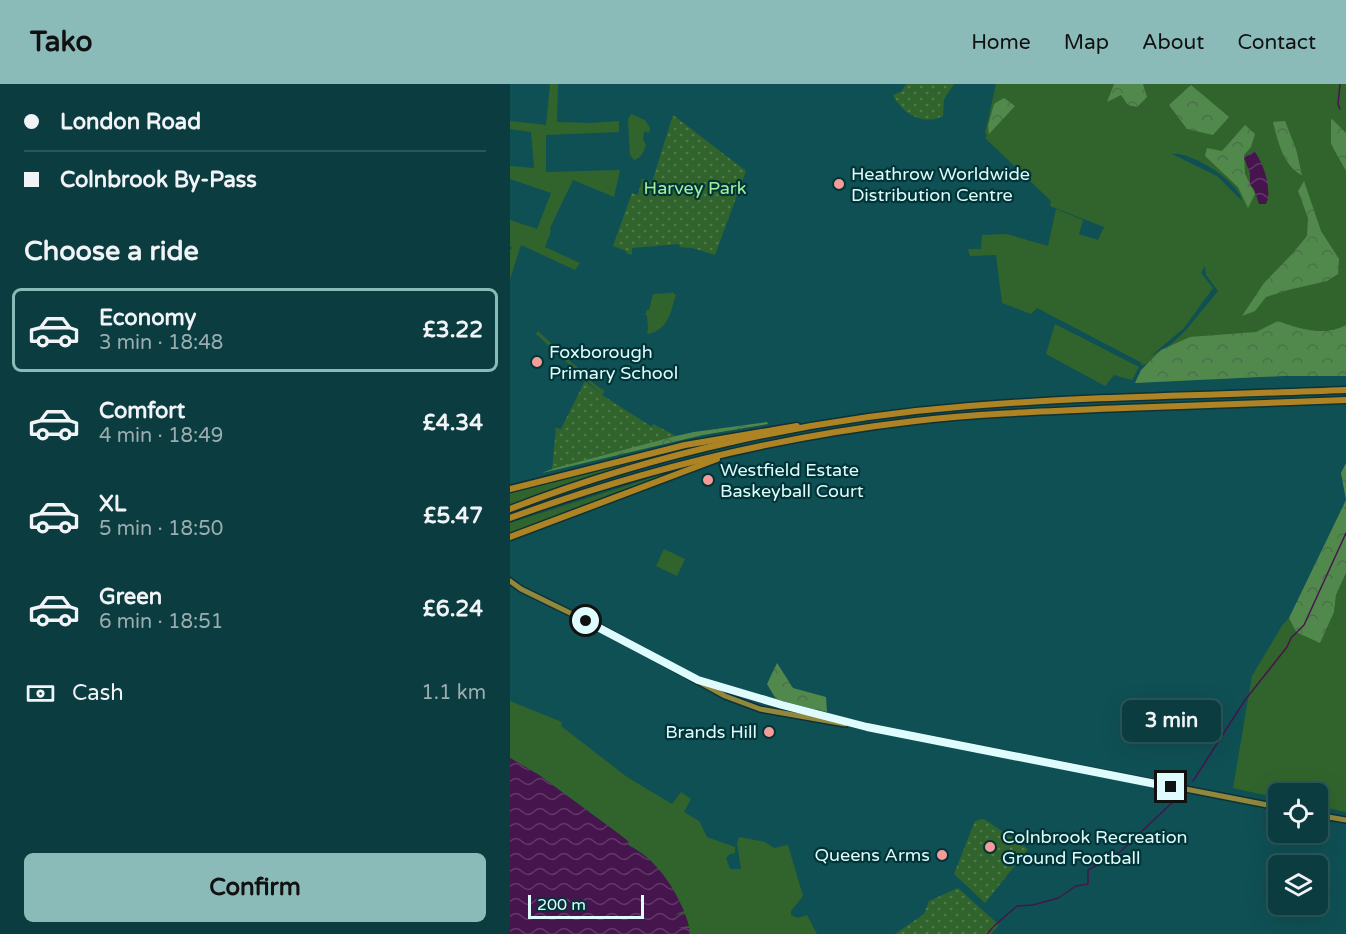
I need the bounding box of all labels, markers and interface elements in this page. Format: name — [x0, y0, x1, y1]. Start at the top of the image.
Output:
text: Tako — [30, 25, 93, 59]
text: Home — [971, 30, 1031, 55]
text: Map — [1064, 30, 1109, 55]
text: About — [1142, 30, 1204, 55]
text: Contact — [1237, 30, 1316, 55]
text: London Road — [60, 109, 201, 135]
place label: Heathrow Worldwide Distribution Centre — [851, 163, 1030, 206]
text: Colnbrook By-Pass — [60, 167, 257, 193]
park label: Harvey Park — [644, 177, 747, 199]
marker: Heathrow Worldwide Distribution Centre — [832, 177, 846, 191]
text: Choose a ride — [24, 235, 199, 268]
icon: car — [27, 303, 81, 357]
text: Economy — [99, 305, 196, 331]
text: £3.22 — [423, 317, 483, 343]
text: 3 min · 18:48 — [99, 331, 223, 355]
place label: Foxborough Primary School — [549, 341, 678, 384]
marker: Foxborough Primary School — [530, 355, 544, 369]
icon: car — [27, 396, 81, 450]
text: Comfort — [99, 398, 185, 424]
text: £4.34 — [423, 410, 483, 436]
text: 4 min · 18:49 — [99, 424, 223, 448]
place label: Westfield Estate Baskeyball Court — [720, 459, 864, 502]
marker: Westfield Estate Baskeyball Court — [701, 473, 715, 487]
icon: car — [27, 489, 81, 543]
text: XL — [99, 491, 126, 517]
text: £5.47 — [423, 503, 483, 529]
text: 5 min · 18:50 — [99, 517, 223, 541]
icon: car — [27, 582, 81, 636]
text: Green — [99, 584, 162, 610]
text: £6.24 — [423, 596, 483, 622]
route start — [572, 607, 599, 634]
text: 6 min · 18:51 — [99, 610, 223, 634]
icon: cash — [24, 677, 57, 710]
text: Cash — [72, 680, 124, 706]
text: 1.1 km — [421, 681, 486, 705]
callout: 3 min — [1122, 700, 1220, 742]
text: 3 min — [1145, 709, 1198, 733]
place label: Brands Hill — [665, 721, 757, 743]
marker: Brands Hill — [762, 725, 776, 739]
route end — [1157, 773, 1184, 800]
map controls — [1268, 783, 1328, 915]
button: locate — [1268, 783, 1328, 843]
place label: Colnbrook Recreation Ground Football — [1002, 826, 1188, 869]
marker: Colnbrook Recreation Ground Football — [983, 840, 997, 854]
place label: Queens Arms — [815, 844, 930, 866]
marker: Queens Arms — [935, 848, 949, 862]
button: Confirm — [24, 853, 486, 922]
button: layers — [1268, 855, 1328, 915]
scale bar — [528, 892, 644, 920]
text: 200 m — [537, 895, 586, 915]

